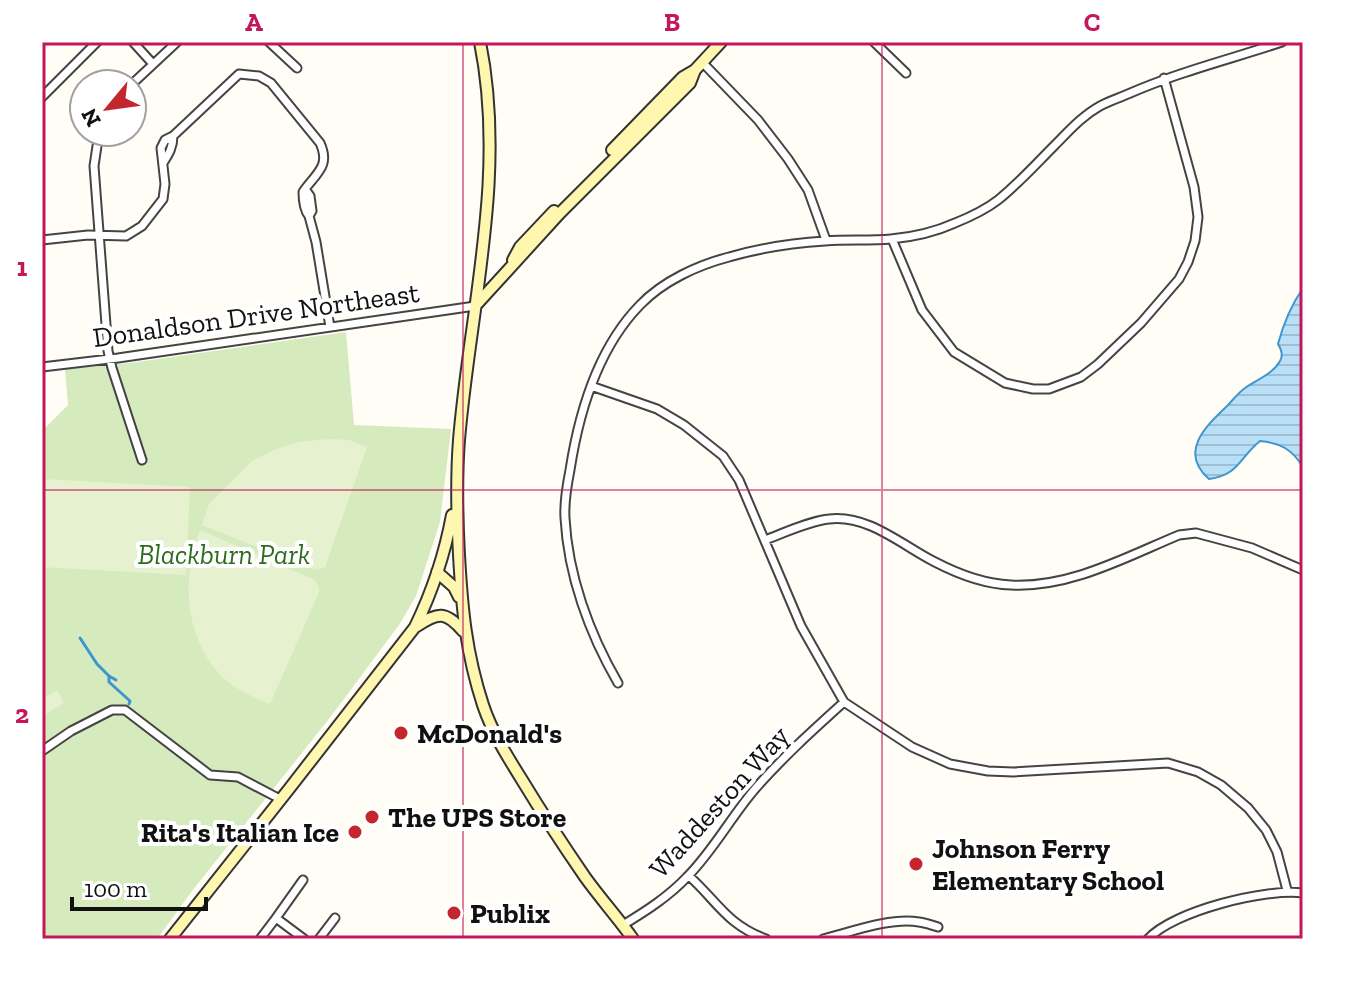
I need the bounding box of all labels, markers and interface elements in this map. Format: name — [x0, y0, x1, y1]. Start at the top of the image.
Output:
text: A — [245, 6, 263, 38]
text: B — [664, 6, 680, 38]
text: C — [1084, 6, 1100, 38]
north arrow — [68, 68, 148, 148]
text: N — [75, 103, 107, 131]
text: 1 — [17, 251, 28, 283]
street label: Donaldson Drive Northeast — [91, 276, 422, 354]
park label: Blackburn Park — [138, 538, 310, 571]
text: 2 — [15, 698, 29, 730]
place label: McDonald's — [417, 717, 562, 750]
street label: Waddeston Way — [642, 719, 796, 885]
marker: McDonald's — [392, 724, 410, 742]
place label: The UPS Store — [388, 801, 566, 834]
marker: The UPS Store — [363, 808, 381, 826]
place label: Rita's Italian Ice — [141, 816, 339, 849]
marker: Rita's Italian Ice — [346, 823, 364, 841]
place label: Johnson Ferry Elementary School — [932, 832, 1164, 897]
marker: Johnson Ferry Elementary School — [907, 855, 925, 873]
scale bar — [72, 861, 206, 911]
text: 100 m — [84, 874, 147, 903]
place label: Publix — [470, 897, 550, 930]
marker: Publix — [445, 904, 463, 922]

